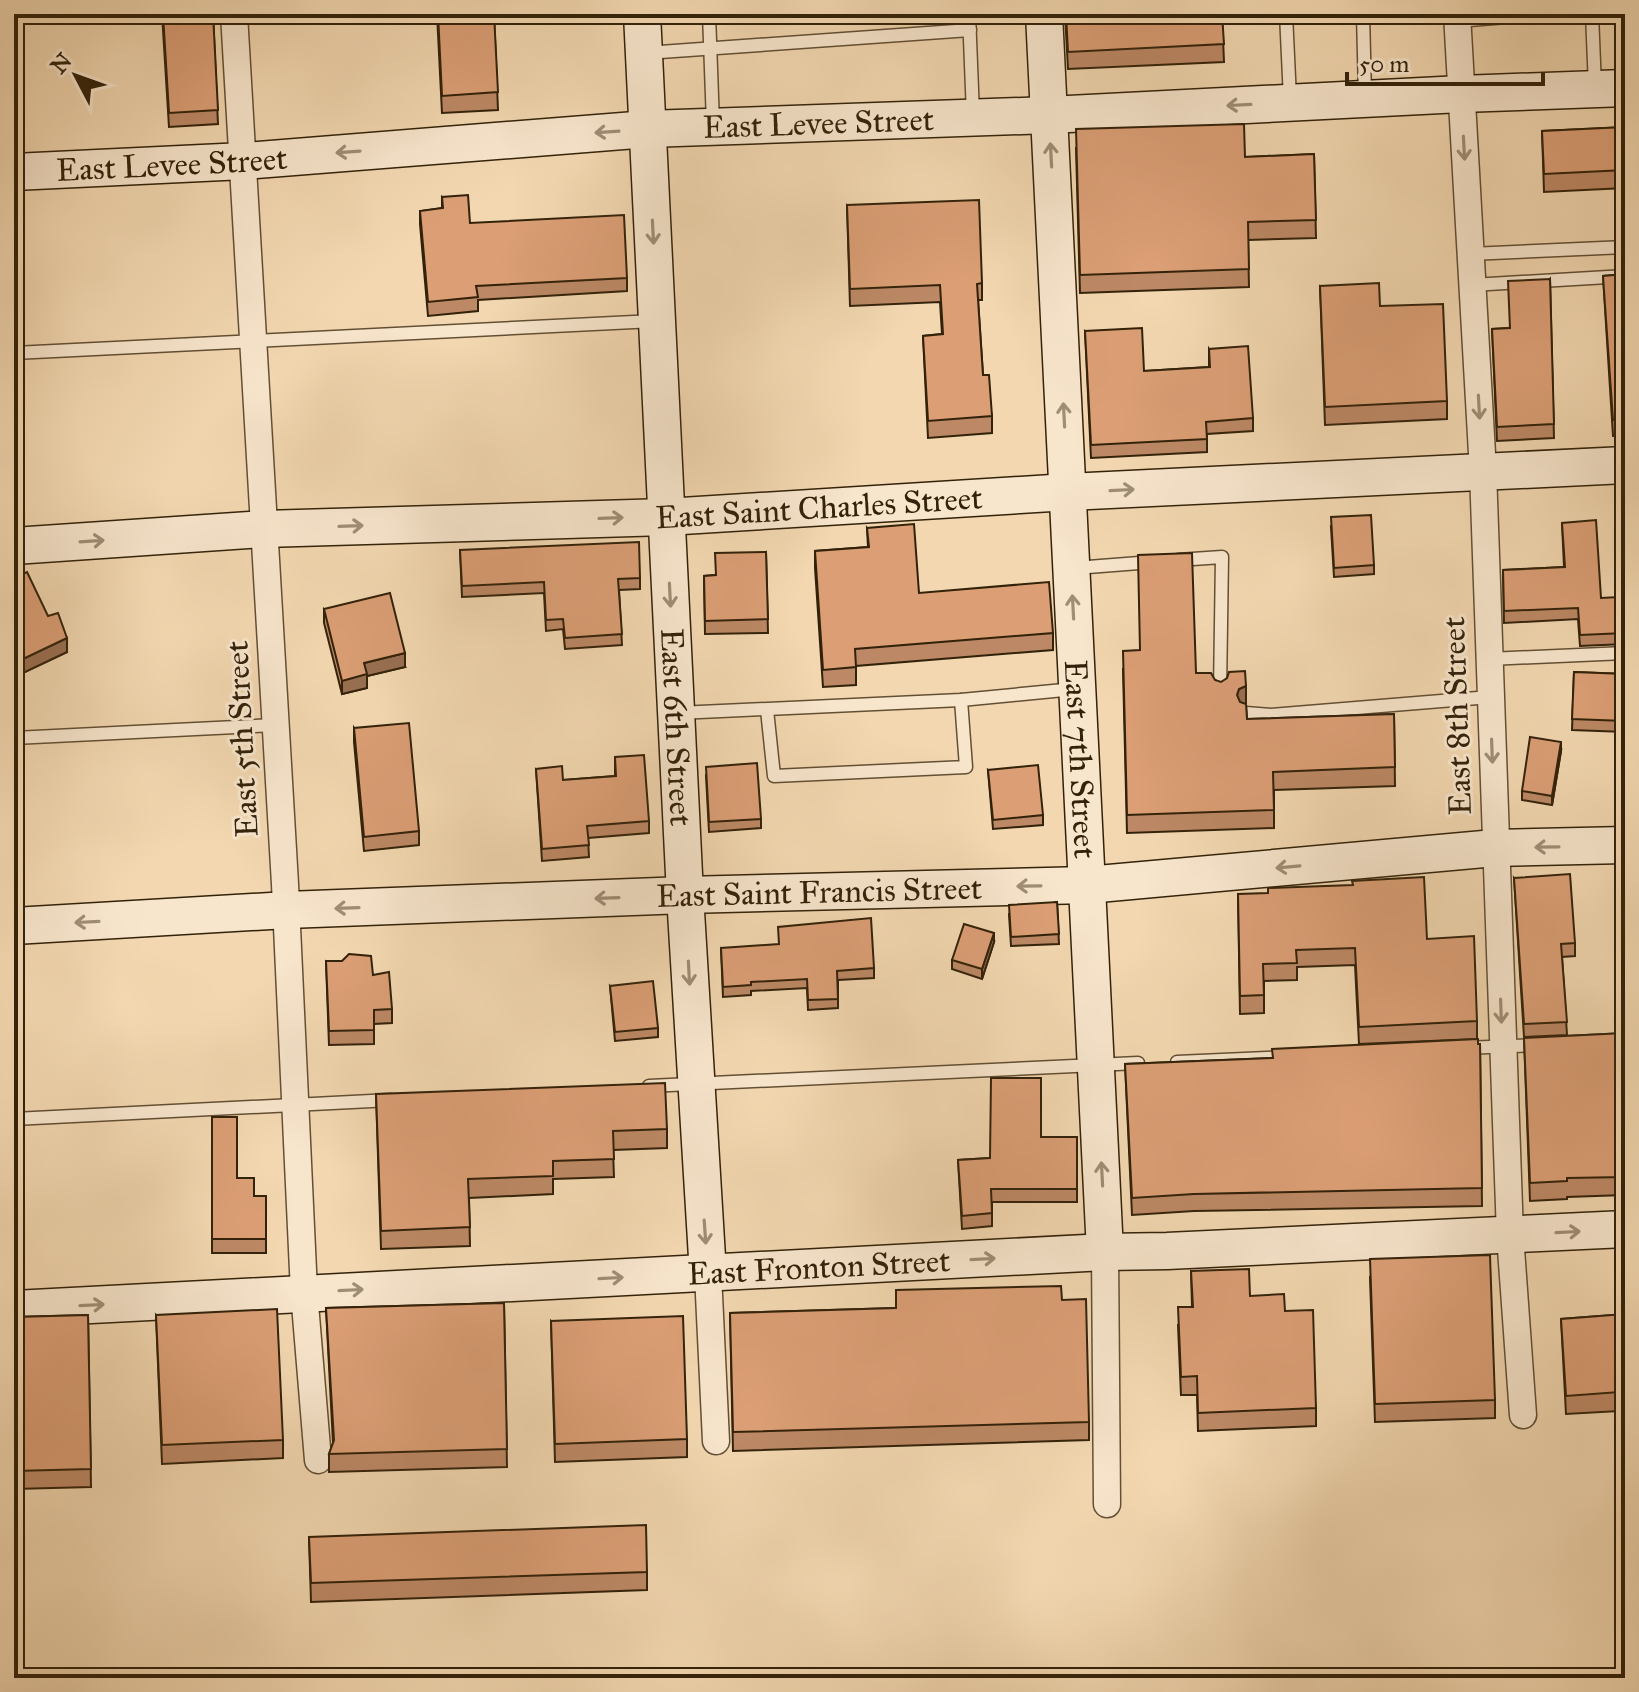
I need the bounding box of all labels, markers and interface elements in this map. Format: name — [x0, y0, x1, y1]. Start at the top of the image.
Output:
north arrow — [36, 36, 116, 116]
scale bar — [1347, 36, 1543, 86]
text: N — [45, 47, 78, 79]
text: 50 m — [1359, 49, 1409, 79]
one-way arrow — [1226, 98, 1253, 113]
street label: East Levee Street — [702, 100, 935, 147]
one-way arrow — [594, 125, 621, 140]
one-way arrow — [1457, 134, 1472, 161]
street label: East Levee Street — [55, 138, 289, 189]
one-way arrow — [1043, 142, 1058, 169]
one-way arrow — [335, 145, 362, 160]
one-way arrow — [645, 218, 660, 245]
one-way arrow — [1472, 393, 1487, 420]
one-way arrow — [1056, 402, 1071, 429]
street label: East Saint Charles Street — [654, 478, 984, 537]
one-way arrow — [1108, 482, 1135, 497]
one-way arrow — [597, 511, 624, 526]
one-way arrow — [337, 519, 364, 534]
one-way arrow — [78, 533, 105, 548]
one-way arrow — [663, 581, 678, 608]
one-way arrow — [1066, 594, 1081, 621]
street label: East 8th Street — [1434, 616, 1480, 816]
street label: East 6th Street — [652, 627, 701, 827]
street label: East 5th Street — [217, 640, 267, 838]
street label: East 7th Street — [1056, 659, 1105, 859]
one-way arrow — [1484, 737, 1500, 764]
one-way arrow — [1534, 839, 1561, 854]
one-way arrow — [1275, 859, 1302, 874]
street label: East Saint Francis Street — [656, 868, 983, 916]
one-way arrow — [1016, 878, 1043, 894]
one-way arrow — [594, 891, 621, 906]
one-way arrow — [334, 900, 361, 915]
one-way arrow — [74, 915, 101, 930]
one-way arrow — [682, 959, 697, 986]
one-way arrow — [1494, 997, 1509, 1024]
one-way arrow — [1094, 1161, 1109, 1188]
one-way arrow — [698, 1218, 713, 1245]
one-way arrow — [1554, 1224, 1581, 1239]
street label: East Fronton Street — [686, 1241, 951, 1293]
one-way arrow — [969, 1251, 996, 1266]
one-way arrow — [597, 1271, 624, 1286]
one-way arrow — [337, 1283, 364, 1298]
one-way arrow — [78, 1297, 105, 1312]

